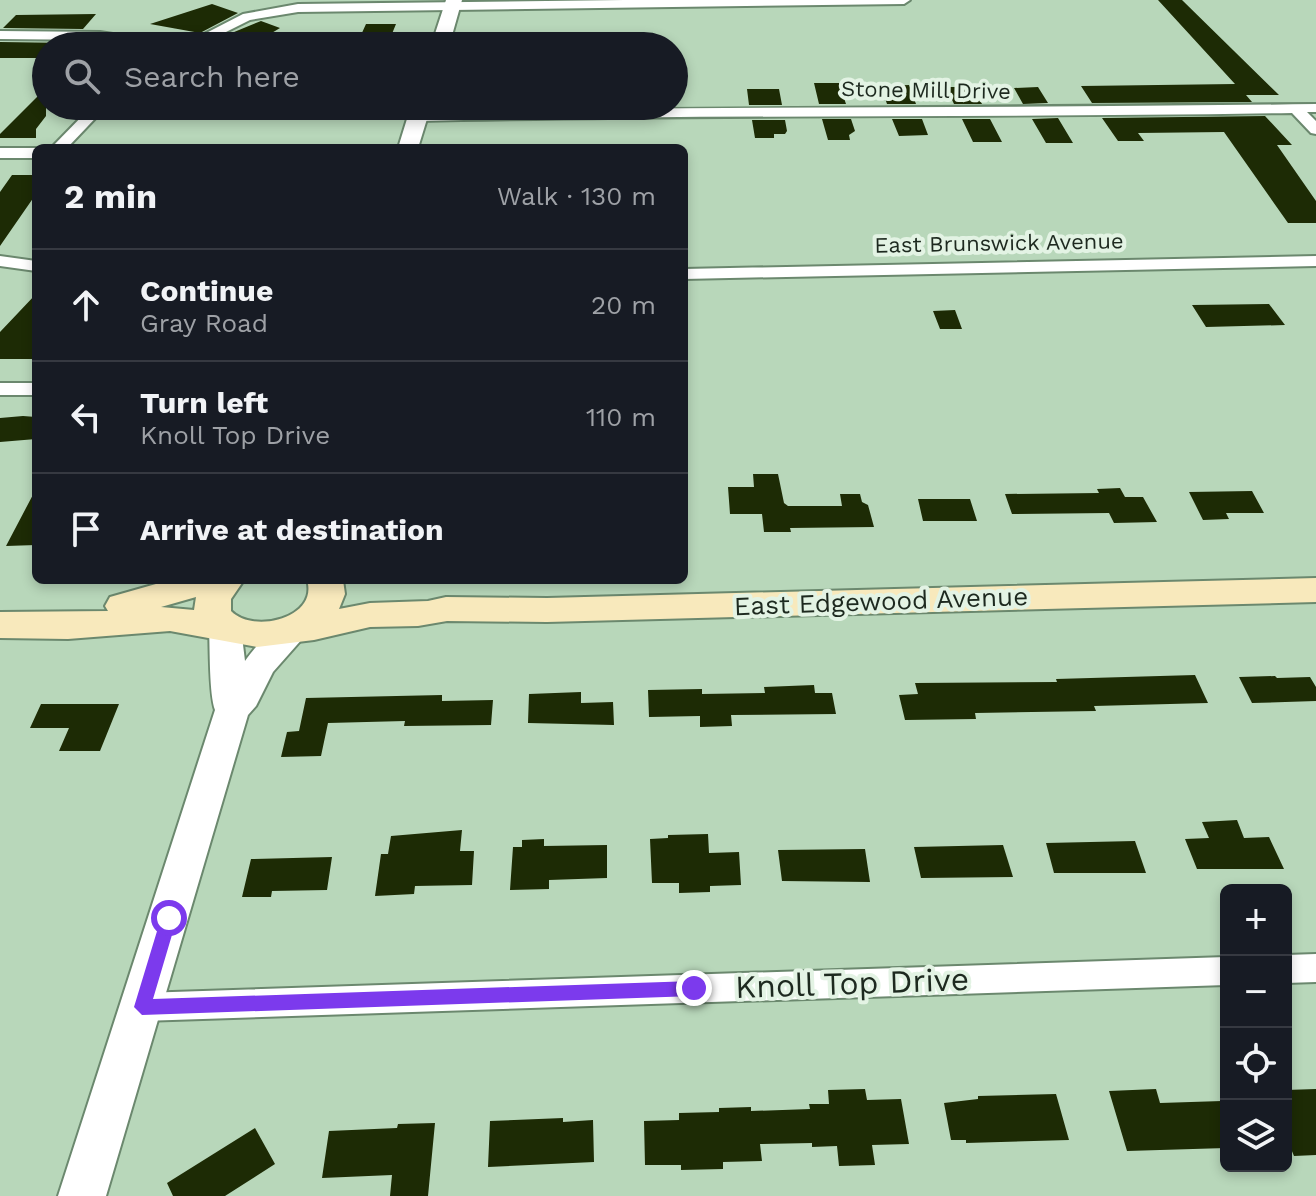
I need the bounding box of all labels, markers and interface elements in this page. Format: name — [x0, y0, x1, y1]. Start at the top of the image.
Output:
search box — [32, 32, 688, 120]
icon: search — [60, 54, 104, 98]
text: Search here — [124, 59, 300, 94]
street label: Stone Mill Drive — [841, 76, 1011, 104]
text: 2 min — [64, 176, 157, 216]
text: Walk · 130 m — [497, 181, 656, 211]
street label: East Brunswick Avenue — [874, 228, 1124, 258]
text: Continue — [140, 273, 273, 308]
icon: ahead — [64, 283, 108, 327]
text: 20 m — [591, 290, 656, 320]
text: Gray Road — [140, 308, 268, 338]
text: Turn left — [140, 385, 268, 420]
icon: left — [64, 395, 108, 439]
text: 110 m — [586, 402, 656, 432]
text: Knoll Top Drive — [140, 420, 330, 450]
icon: arrive — [64, 507, 108, 551]
text: Arrive at destination — [140, 512, 444, 547]
street label: East Edgewood Avenue — [733, 581, 1029, 621]
map controls — [1220, 884, 1292, 1172]
button: + — [1220, 884, 1292, 956]
route start — [151, 900, 187, 936]
button: − — [1220, 956, 1292, 1028]
street label: Knoll Top Drive — [734, 960, 970, 1006]
route end — [676, 970, 712, 1006]
button: locate — [1220, 1028, 1292, 1100]
button: layers — [1220, 1100, 1292, 1172]

